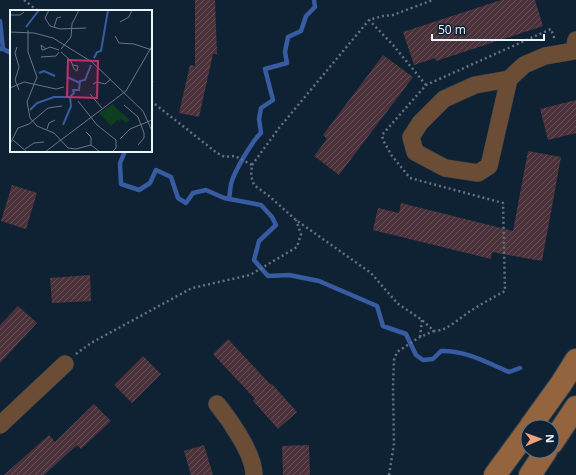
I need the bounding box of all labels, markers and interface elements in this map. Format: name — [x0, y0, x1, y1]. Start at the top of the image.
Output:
inset map — [10, 10, 152, 152]
scale bar — [432, 16, 544, 42]
text: 50 m — [438, 21, 466, 38]
north arrow — [520, 419, 560, 459]
text: N — [543, 434, 558, 443]

